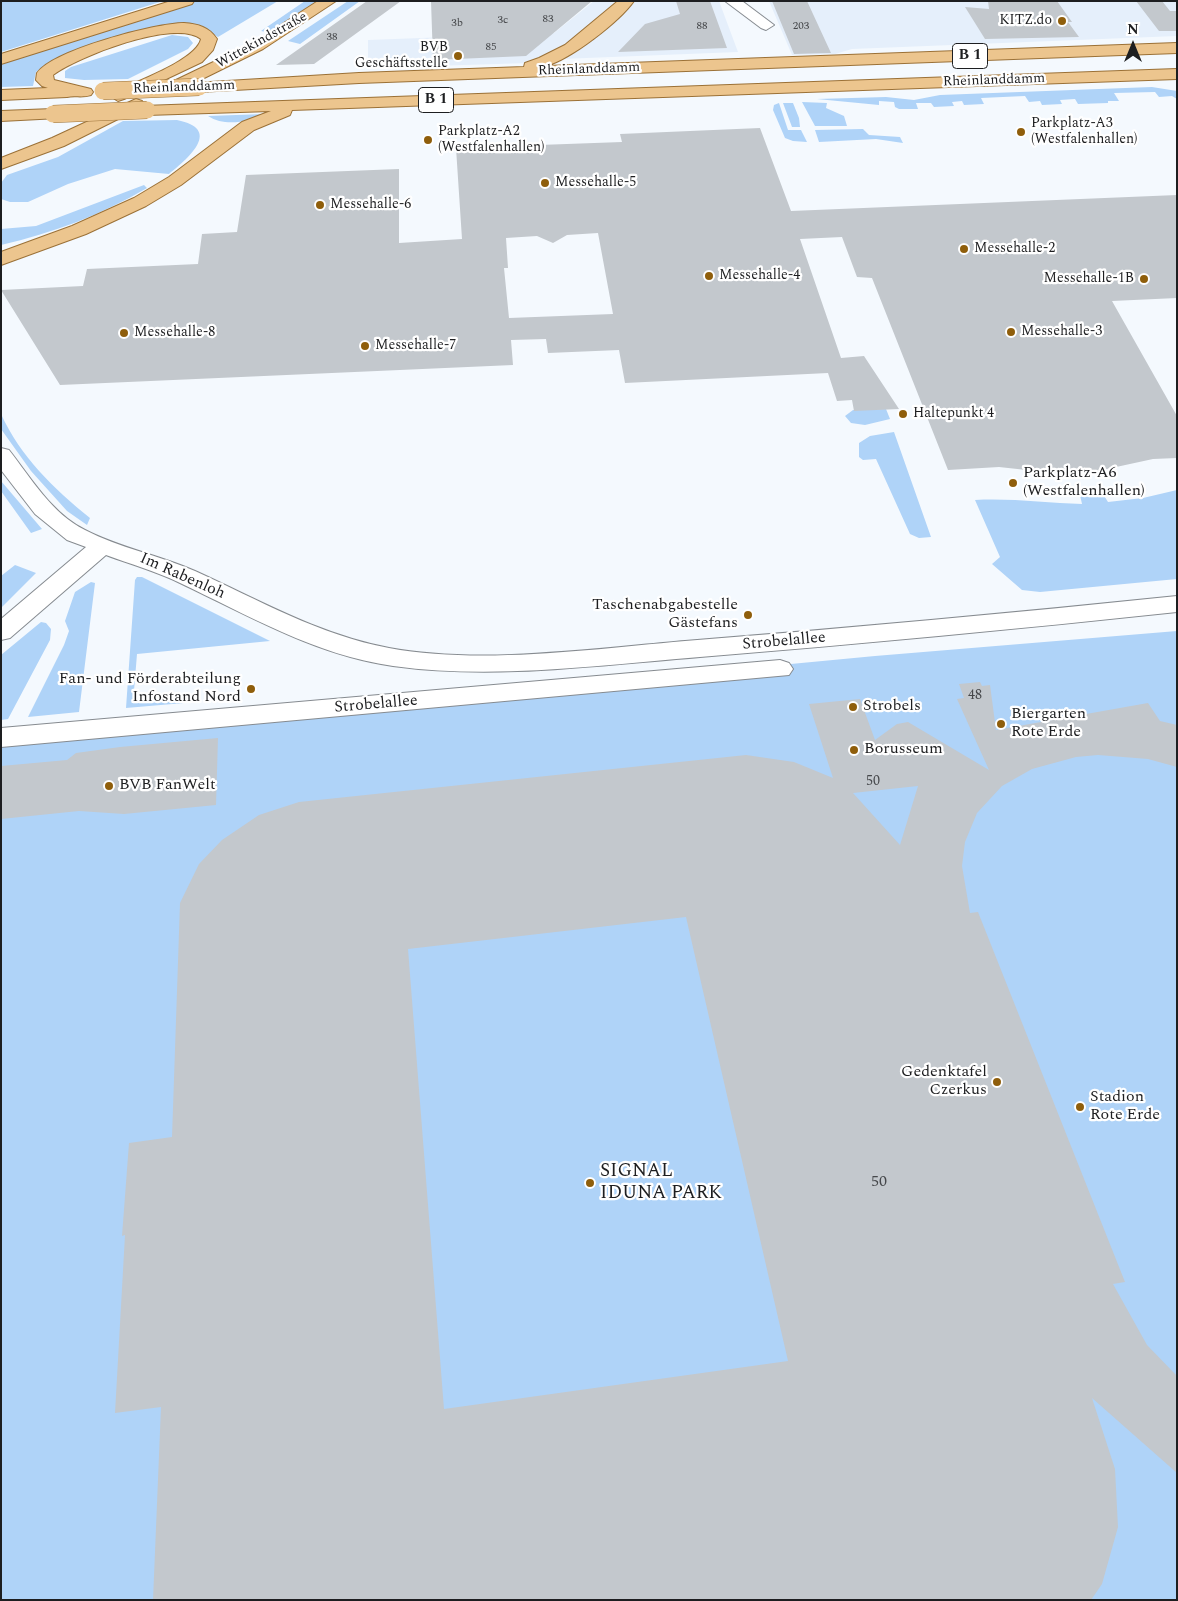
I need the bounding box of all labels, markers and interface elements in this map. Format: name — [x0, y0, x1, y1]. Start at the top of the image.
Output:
street label: Wittekindstraße — [214, 9, 310, 73]
house number: 83 — [543, 13, 553, 27]
place label: KITZ.do — [999, 13, 1052, 29]
house number: 3c — [498, 14, 508, 28]
marker: KITZ.do — [1056, 15, 1068, 27]
house number: 3b — [451, 17, 463, 31]
text: N — [1127, 19, 1139, 40]
house number: 88 — [697, 20, 707, 34]
house number: 203 — [793, 20, 809, 34]
north arrow — [1108, 20, 1158, 70]
house number: 38 — [327, 31, 337, 45]
place label: BVB Geschäftsstelle — [355, 40, 448, 72]
house number: 85 — [486, 41, 496, 55]
road number: B 1 — [952, 44, 988, 68]
marker: BVB Geschäftsstelle — [452, 50, 464, 62]
street label: Rheinlanddamm — [538, 60, 640, 80]
street label: Rheinlanddamm — [943, 71, 1045, 91]
street label: Rheinlanddamm — [133, 78, 235, 98]
road number: B 1 — [418, 88, 454, 112]
place label: Parkplatz-A3 (Westfalenhallen) — [1031, 116, 1138, 148]
place label: Parkplatz-A2 (Westfalenhallen) — [438, 124, 545, 156]
marker: Parkplatz-A3 (Westfalenhallen) — [1015, 126, 1027, 138]
marker: Parkplatz-A2 (Westfalenhallen) — [422, 134, 434, 146]
place label: Messehalle-5 — [555, 175, 636, 191]
marker: Messehalle-5 — [539, 177, 551, 189]
place label: Messehalle-6 — [330, 197, 411, 213]
marker: Messehalle-6 — [314, 199, 326, 211]
place label: Messehalle-2 — [974, 241, 1055, 257]
marker: Messehalle-2 — [958, 243, 970, 255]
place label: Messehalle-4 — [719, 268, 800, 284]
marker: Messehalle-4 — [703, 270, 715, 282]
place label: Messehalle-1B — [1044, 271, 1134, 287]
marker: Messehalle-1B — [1138, 273, 1150, 285]
place label: Messehalle-3 — [1021, 324, 1102, 340]
place label: Messehalle-8 — [134, 325, 215, 341]
marker: Messehalle-3 — [1005, 326, 1017, 338]
marker: Messehalle-8 — [118, 327, 130, 339]
place label: Messehalle-7 — [375, 338, 456, 354]
marker: Messehalle-7 — [359, 340, 371, 352]
place label: Haltepunkt 4 — [913, 406, 994, 422]
marker: Haltepunkt 4 — [897, 408, 909, 420]
place label: Parkplatz-A6 (Westfalenhallen) — [1023, 464, 1145, 502]
marker: Parkplatz-A6 (Westfalenhallen) — [1007, 477, 1019, 489]
street label: Im Rabenloh — [136, 550, 228, 604]
place label: Taschenabgabestelle Gästefans — [592, 596, 738, 634]
marker: Taschenabgabestelle Gästefans — [742, 609, 754, 621]
street label: Strobelallee — [742, 629, 826, 655]
place label: Fan- und Förderabteilung Infostand Nord — [59, 670, 241, 708]
marker: Fan- und Förderabteilung Infostand Nord — [245, 683, 257, 695]
house number: 48 — [968, 688, 982, 704]
street label: Strobelallee — [334, 692, 418, 718]
place label: Strobels — [863, 697, 921, 717]
marker: Strobels — [847, 701, 859, 713]
place label: Biergarten Rote Erde — [1011, 705, 1086, 743]
marker: Biergarten Rote Erde — [995, 718, 1007, 730]
place label: Borusseum — [864, 740, 943, 760]
marker: Borusseum — [848, 744, 860, 756]
house number: 50 — [866, 774, 880, 790]
place label: BVB FanWelt — [119, 776, 216, 796]
marker: BVB FanWelt — [103, 780, 115, 792]
place label: Gedenktafel Czerkus — [901, 1063, 987, 1101]
marker: Gedenktafel Czerkus — [991, 1076, 1003, 1088]
place label: Stadion Rote Erde — [1090, 1088, 1160, 1126]
marker: Stadion Rote Erde — [1074, 1101, 1086, 1113]
place label: SIGNAL IDUNA PARK — [600, 1161, 722, 1205]
house number: 50 — [871, 1173, 887, 1193]
marker: SIGNAL IDUNA PARK — [584, 1177, 596, 1189]

